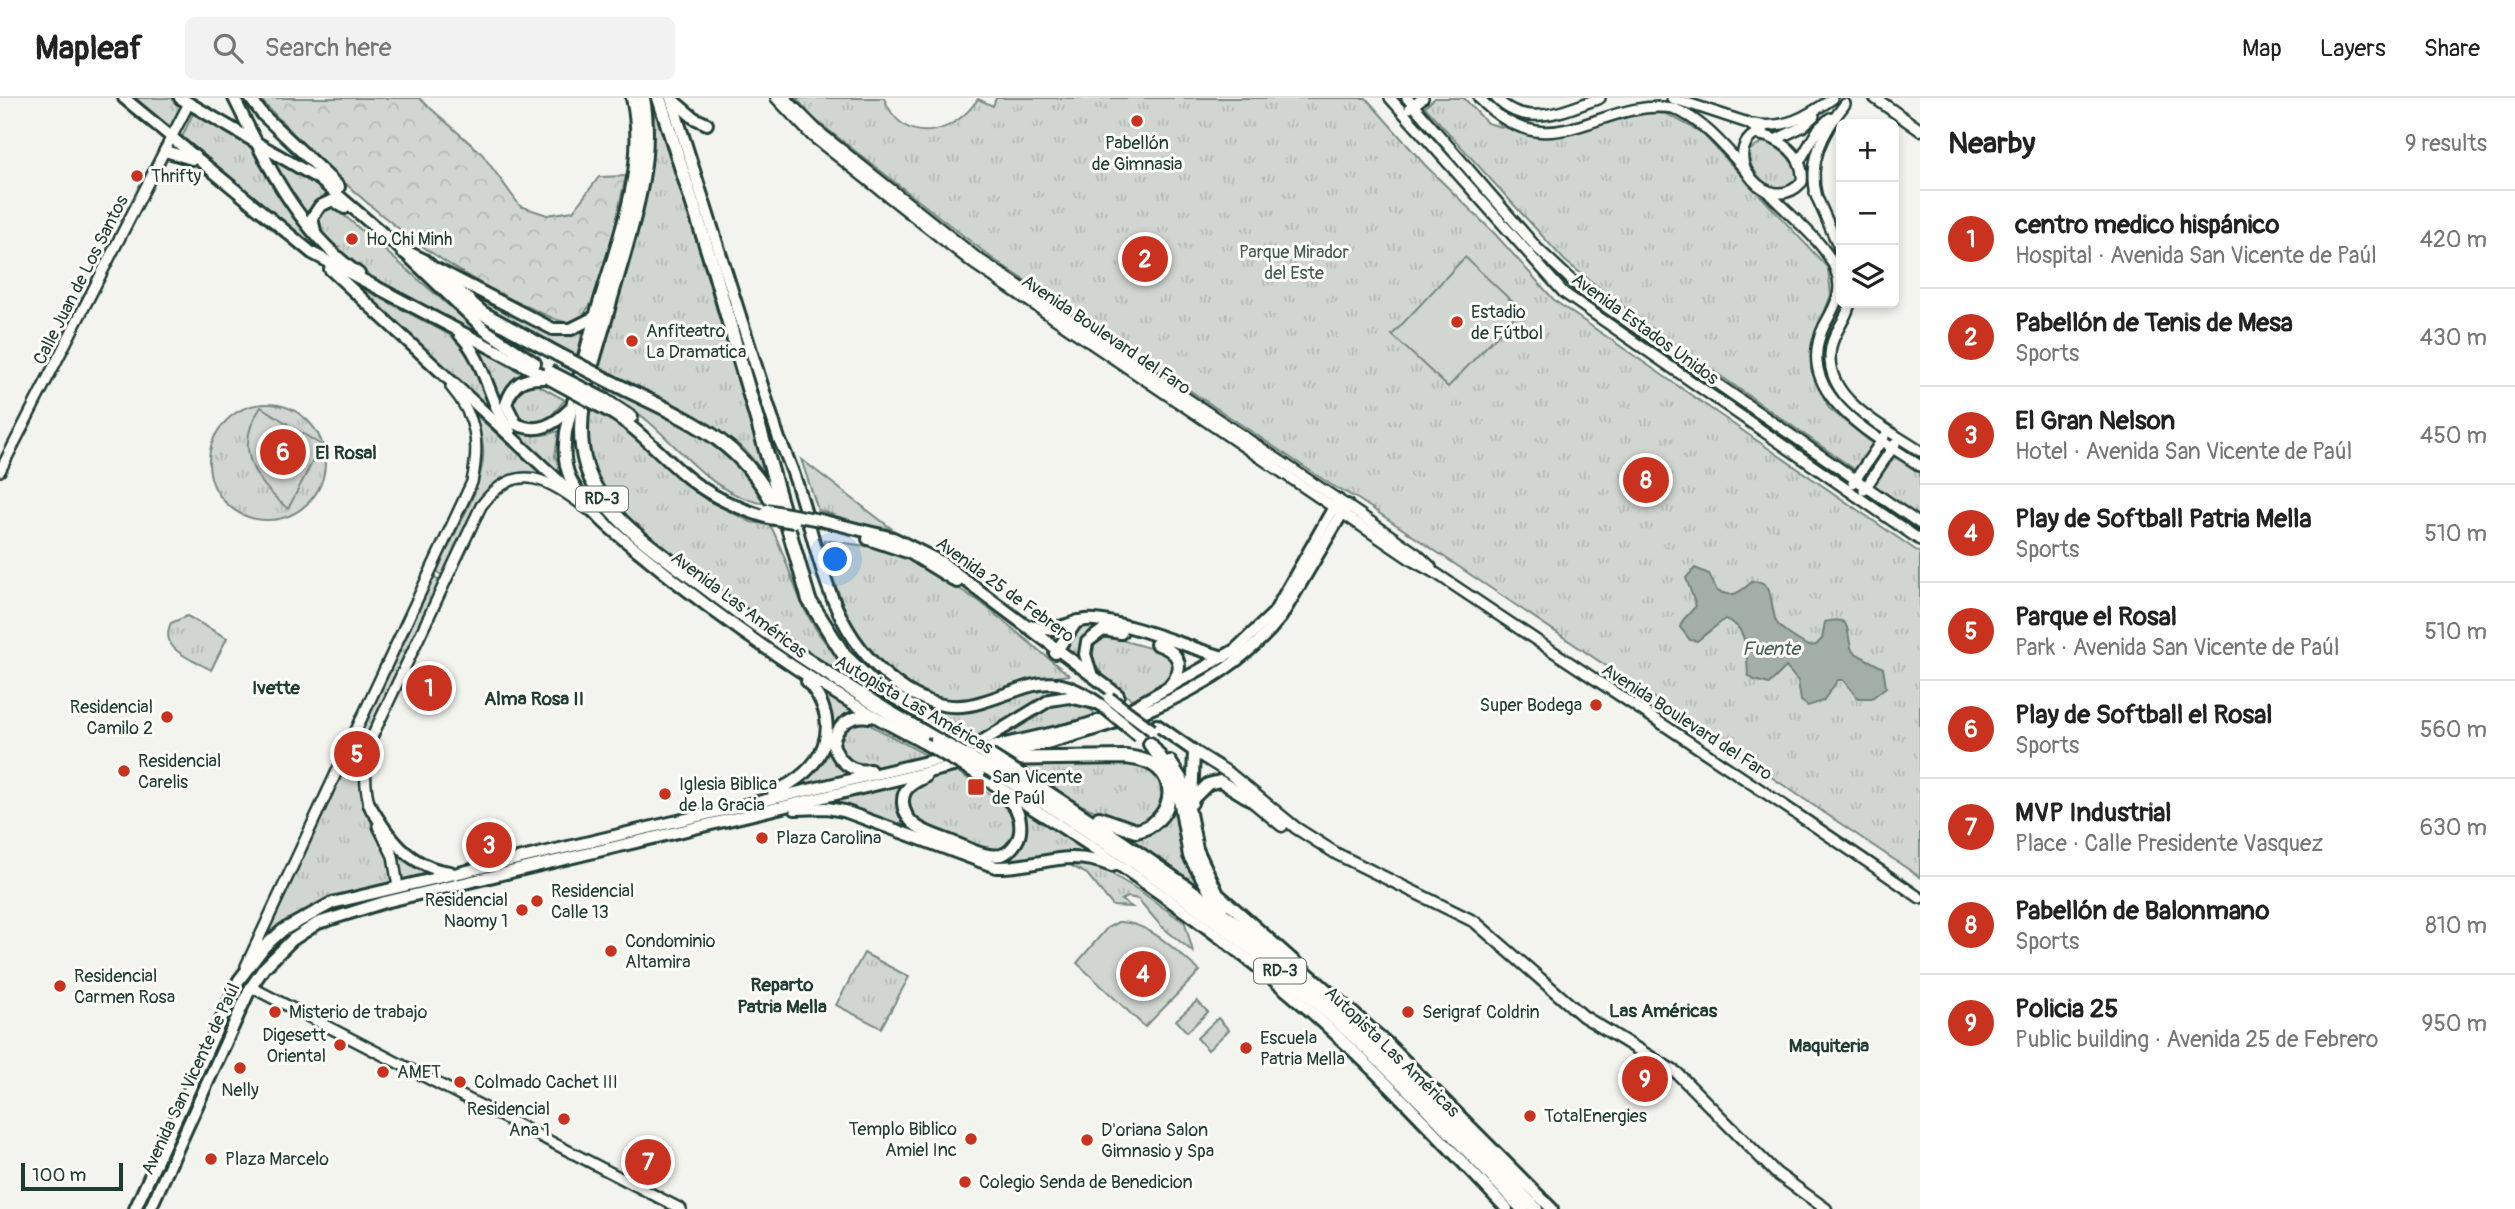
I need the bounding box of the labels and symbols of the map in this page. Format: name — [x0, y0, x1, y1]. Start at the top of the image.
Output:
marker: Pabellón de Gimnasia — [1129, 113, 1145, 129]
place label: Pabellón de Gimnasia — [1092, 132, 1182, 176]
place label: Thrifty — [151, 165, 202, 188]
marker: Thrifty — [129, 168, 145, 184]
street label: Calle Juan de Los Santos — [28, 191, 134, 369]
place label: Ho Chi Minh — [366, 228, 452, 251]
marker: Ho Chi Minh — [344, 231, 360, 247]
pin: 2 — [1122, 233, 1168, 285]
park label: Parque Mirador del Este — [1239, 241, 1349, 285]
street label: Avenida Estados Unidos — [1567, 268, 1723, 390]
street label: Avenida Boulevard del Faro — [1017, 270, 1195, 400]
place label: Estadio de Fútbol — [1471, 301, 1543, 345]
marker: Estadio de Fútbol — [1449, 314, 1465, 330]
place label: Anfiteatro La Dramatica — [646, 320, 746, 364]
marker: Anfiteatro La Dramatica — [624, 333, 640, 349]
pin: 6 — [260, 426, 306, 478]
district label: El Rosal — [315, 441, 377, 465]
pin: 8 — [1623, 454, 1669, 506]
road number: RD-3 — [576, 486, 628, 512]
street label: Avenida 25 de Febrero — [931, 532, 1079, 648]
your location — [818, 542, 852, 576]
street label: Avenida Las Américas — [666, 546, 812, 664]
water label: Fuente — [1742, 637, 1801, 661]
street label: Autopista Las Américas — [831, 650, 997, 760]
street label: Avenida Boulevard del Faro — [1597, 658, 1777, 786]
pin: 1 — [406, 662, 452, 714]
district label: Ivette — [252, 676, 301, 700]
district label: Alma Rosa II — [484, 687, 584, 711]
place label: Super Bodega — [1480, 694, 1582, 717]
place label: Residencial Camilo 2 — [70, 696, 153, 740]
marker: Super Bodega — [1588, 697, 1604, 713]
marker: Residencial Camilo 2 — [159, 709, 175, 725]
pin: 5 — [334, 728, 380, 780]
place label: Residencial Carelis — [138, 750, 221, 794]
marker: Residencial Carelis — [116, 763, 132, 779]
place label: San Vicente de Paúl — [992, 766, 1082, 810]
place label: Iglesia Biblica de la Gracia — [679, 773, 777, 817]
marker: San Vicente de Paúl — [966, 777, 986, 797]
marker: Iglesia Biblica de la Gracia — [657, 786, 673, 802]
pin: 3 — [466, 819, 512, 871]
place label: Plaza Carolina — [776, 827, 881, 850]
marker: Plaza Carolina — [754, 830, 770, 846]
place label: Residencial Calle 13 — [551, 880, 634, 924]
place label: Residencial Naomy 1 — [425, 889, 508, 933]
marker: Residencial Calle 13 — [529, 893, 545, 909]
marker: Residencial Naomy 1 — [514, 902, 530, 918]
place label: Condominio Altamira — [625, 930, 716, 974]
marker: Condominio Altamira — [603, 943, 619, 959]
pin: 4 — [1120, 948, 1166, 1000]
road number: RD-3 — [1254, 958, 1306, 984]
place label: Residencial Carmen Rosa — [74, 965, 175, 1009]
district label: Reparto Patria Mella — [737, 973, 827, 1019]
marker: Residencial Carmen Rosa — [52, 978, 68, 994]
street label: Avenida San Vicente de Paúl — [136, 980, 246, 1178]
street label: Autopista Las Américas — [1320, 982, 1464, 1122]
district label: Las Américas — [1609, 999, 1718, 1023]
place label: Misterio de trabajo — [289, 1001, 428, 1024]
place label: Serigraf Coldrin — [1422, 1001, 1540, 1024]
marker: Misterio de trabajo — [267, 1004, 283, 1020]
marker: Serigraf Coldrin — [1400, 1004, 1416, 1020]
place label: Digesett Oriental — [262, 1024, 327, 1068]
place label: Escuela Patria Mella — [1260, 1027, 1345, 1071]
district label: Maquiteria — [1789, 1034, 1869, 1058]
marker: Digesett Oriental — [332, 1037, 348, 1053]
marker: Escuela Patria Mella — [1238, 1040, 1254, 1056]
pin: 9 — [1622, 1053, 1668, 1105]
marker: Nelly — [232, 1060, 248, 1076]
place label: AMET — [397, 1061, 441, 1084]
marker: AMET — [375, 1064, 391, 1080]
place label: Colmado Cachet III — [474, 1071, 618, 1094]
marker: Colmado Cachet III — [452, 1074, 468, 1090]
place label: Nelly — [221, 1079, 259, 1102]
place label: Residencial Ana 1 — [467, 1098, 550, 1142]
place label: TotalEnergies — [1544, 1105, 1647, 1128]
marker: TotalEnergies — [1522, 1108, 1538, 1124]
marker: Residencial Ana 1 — [556, 1111, 572, 1127]
place label: Templo Biblico Amiel Inc — [849, 1118, 957, 1162]
place label: D'oriana Salon Gimnasio y Spa — [1101, 1119, 1214, 1163]
marker: Templo Biblico Amiel Inc — [963, 1131, 979, 1147]
marker: D'oriana Salon Gimnasio y Spa — [1079, 1132, 1095, 1148]
pin: 7 — [625, 1136, 671, 1188]
place label: Plaza Marcelo — [225, 1148, 329, 1171]
marker: Plaza Marcelo — [203, 1151, 219, 1167]
scale bar — [21, 1160, 122, 1192]
place label: Colegio Senda de Benedicion — [979, 1171, 1193, 1194]
marker: Colegio Senda de Benedicion — [957, 1174, 973, 1190]

